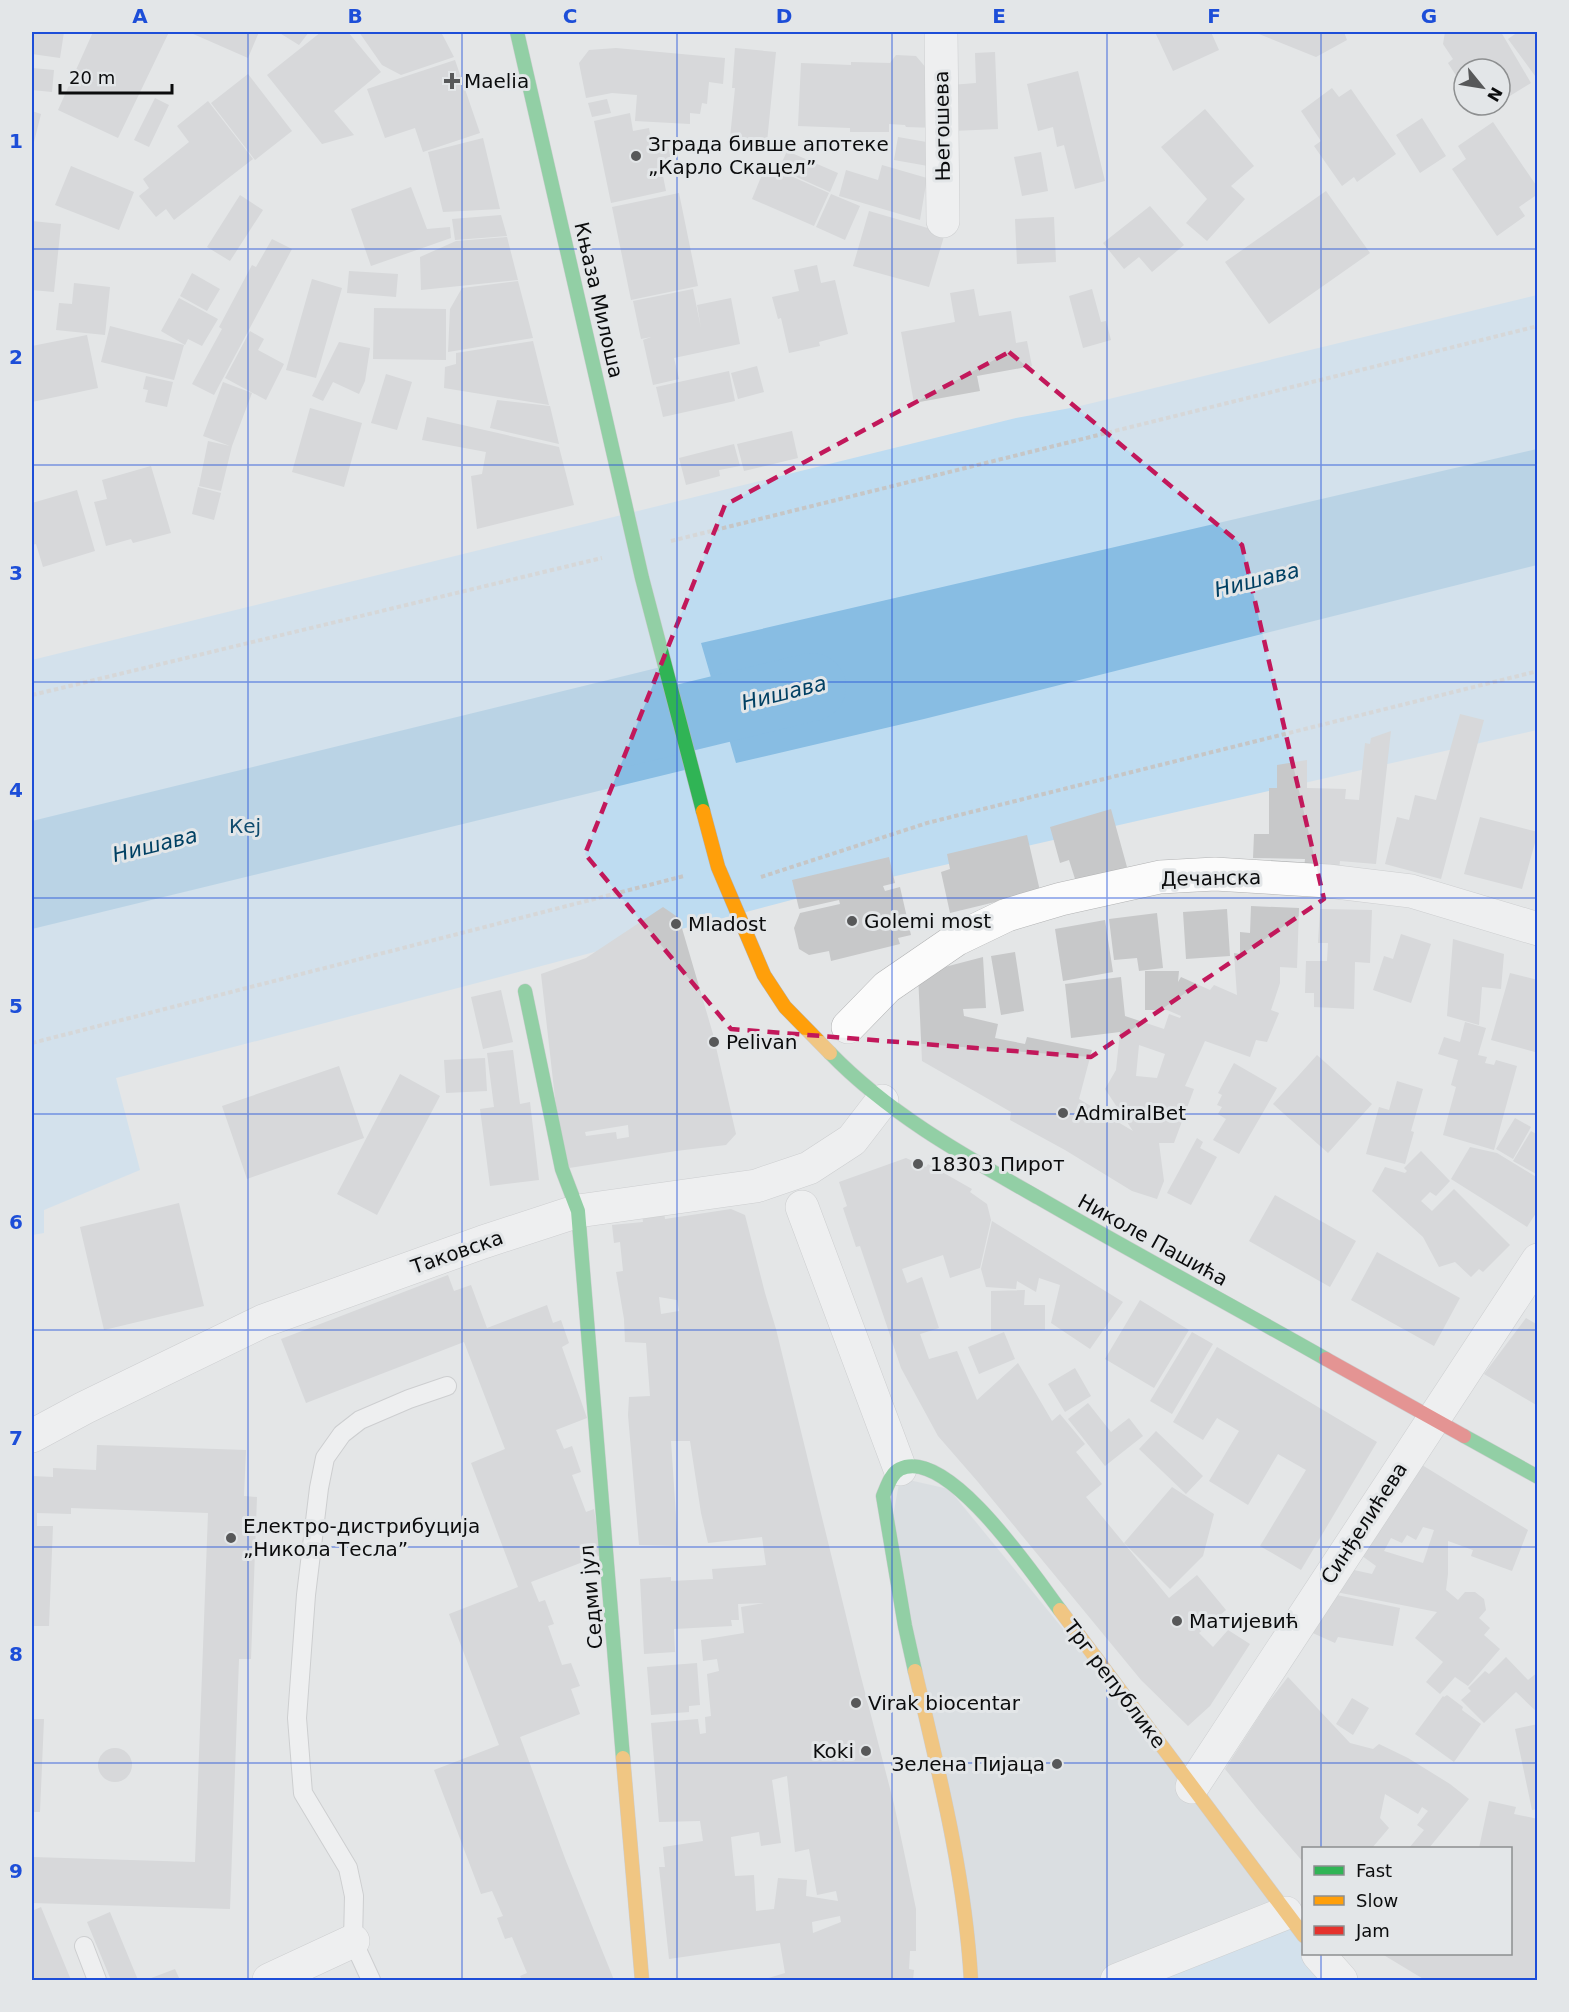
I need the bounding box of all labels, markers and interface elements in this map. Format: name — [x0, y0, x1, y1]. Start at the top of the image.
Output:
text: A — [132, 4, 148, 28]
text: B — [347, 4, 363, 28]
text: C — [563, 4, 577, 28]
text: D — [776, 4, 792, 28]
text: E — [992, 4, 1006, 28]
text: F — [1207, 4, 1221, 28]
text: G — [1421, 4, 1437, 28]
scale bar — [60, 57, 172, 95]
north arrow — [1452, 57, 1512, 117]
text: 20 m — [69, 67, 115, 88]
place label: Maelia — [464, 69, 529, 93]
street label: Његошева — [929, 70, 955, 182]
marker: Maelia — [445, 74, 459, 88]
text: N — [1483, 84, 1506, 105]
text: 1 — [9, 129, 23, 153]
place label: Зграда бивше апотеке „Карло Скацел” — [648, 132, 889, 179]
marker: Зграда бивше апотеке „Карло Скацел” — [629, 149, 643, 163]
street label: Књаза Милоша — [569, 220, 629, 380]
text: 2 — [9, 345, 23, 369]
water label: Нишава — [1212, 558, 1302, 602]
text: 3 — [9, 561, 23, 585]
water label: Нишава — [739, 671, 829, 715]
text: 4 — [9, 778, 23, 802]
park label: Кеј — [229, 814, 261, 838]
water label: Нишава — [110, 823, 200, 867]
street label: Дечанска — [1161, 865, 1261, 891]
place label: Golemi most — [864, 909, 991, 933]
place label: Mladost — [688, 912, 766, 936]
marker: Golemi most — [845, 914, 859, 928]
marker: Mladost — [669, 917, 683, 931]
text: 5 — [9, 994, 23, 1018]
place label: Pelivan — [726, 1030, 798, 1054]
marker: Pelivan — [707, 1035, 721, 1049]
place label: AdmiralBet — [1075, 1101, 1186, 1125]
marker: AdmiralBet — [1056, 1106, 1070, 1120]
place label: 18303 Пирот — [930, 1152, 1065, 1176]
marker: 18303 Пирот — [911, 1157, 925, 1171]
street label: Николе Пашића — [1074, 1189, 1232, 1291]
text: 6 — [9, 1210, 23, 1234]
street label: Таковска — [407, 1225, 506, 1279]
text: 7 — [9, 1426, 23, 1450]
street label: Синђелићева — [1316, 1458, 1412, 1588]
place label: Електро-дистрибуција „Никола Тесла” — [243, 1514, 480, 1561]
marker: Електро-дистрибуција „Никола Тесла” — [224, 1531, 238, 1545]
street label: Седми јул — [574, 1544, 608, 1650]
place label: Матијевић — [1189, 1609, 1299, 1633]
street label: Трг републике — [1058, 1614, 1171, 1753]
marker: Матијевић — [1170, 1614, 1184, 1628]
text: 8 — [9, 1642, 23, 1666]
place label: Virak biocentar — [868, 1691, 1021, 1715]
marker: Virak biocentar — [849, 1696, 863, 1710]
place label: Koki — [813, 1739, 854, 1763]
marker: Koki — [859, 1744, 873, 1758]
place label: Зелена Пијаца — [891, 1752, 1045, 1776]
marker: Зелена Пијаца — [1050, 1757, 1064, 1771]
legend — [1302, 1847, 1512, 1955]
text: 9 — [9, 1859, 23, 1883]
text: Fast — [1356, 1860, 1392, 1881]
text: Slow — [1356, 1890, 1398, 1911]
text: Jam — [1355, 1920, 1390, 1941]

